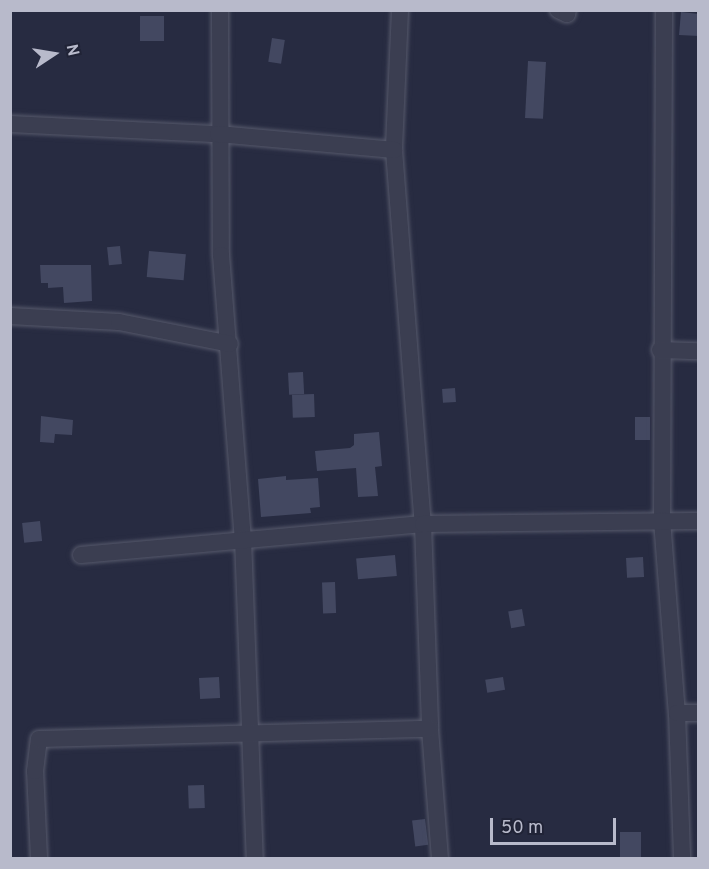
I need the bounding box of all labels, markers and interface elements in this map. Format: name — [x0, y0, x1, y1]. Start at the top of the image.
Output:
north arrow — [24, 24, 84, 84]
text: N — [61, 43, 83, 58]
scale bar — [493, 806, 619, 844]
text: 50 m — [501, 817, 543, 840]

